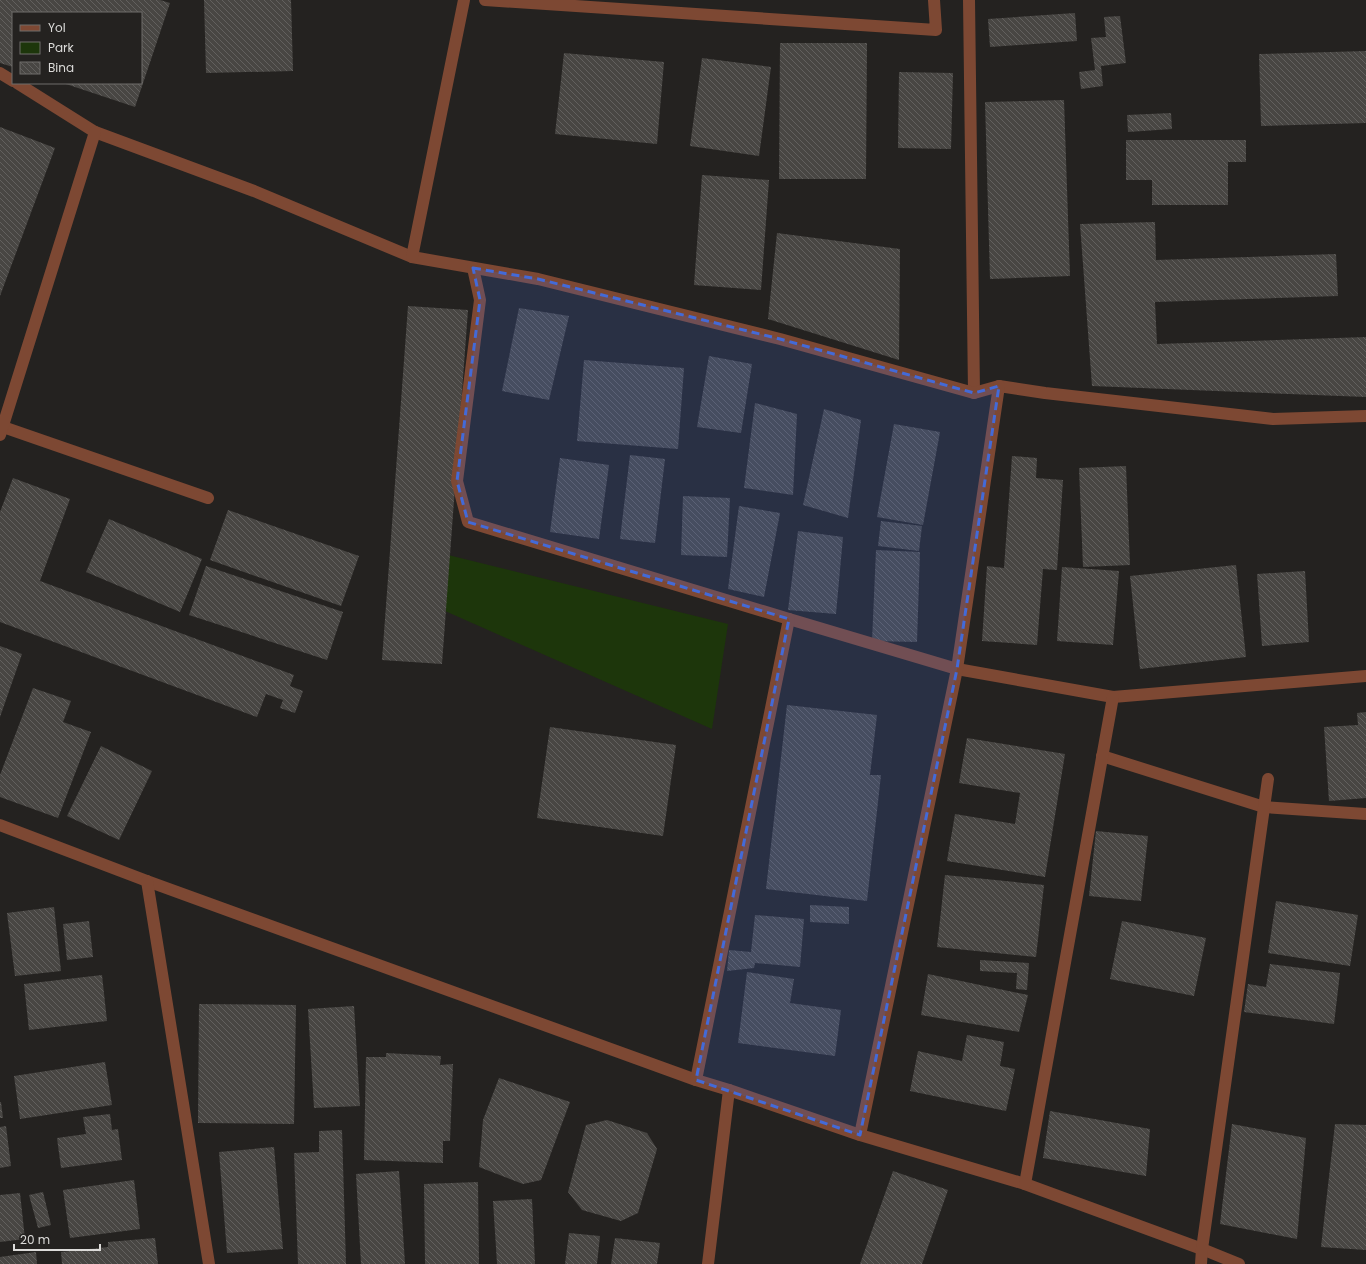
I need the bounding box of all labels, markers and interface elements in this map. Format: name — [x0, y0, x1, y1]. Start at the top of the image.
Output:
legend — [12, 12, 142, 84]
text: Yol — [48, 19, 66, 36]
text: Park — [48, 39, 75, 56]
text: Bina — [48, 59, 74, 76]
scale bar — [14, 1226, 100, 1252]
text: 20 m — [20, 1231, 50, 1248]

